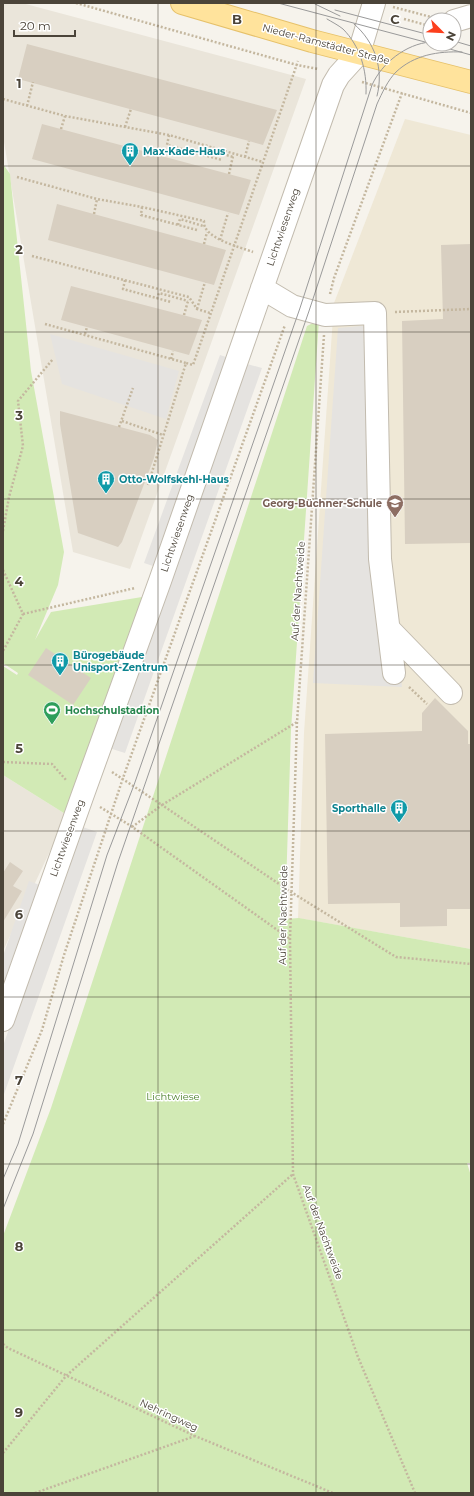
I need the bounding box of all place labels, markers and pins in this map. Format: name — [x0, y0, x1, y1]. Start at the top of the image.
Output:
building icon: Max-Kade-Haus — [120, 141, 140, 166]
place label: Max-Kade-Haus — [143, 145, 226, 158]
building icon: Otto-Wolfskehl-Haus — [96, 469, 116, 494]
place label: Otto-Wolfskehl-Haus — [119, 473, 229, 486]
school or university icon: Georg-Büchner-Schule — [385, 493, 405, 518]
place label: Georg-Büchner-Schule — [262, 497, 382, 510]
place label: Bürogebäude Unisport-Zentrum — [73, 649, 168, 674]
building icon: Bürogebäude Unisport-Zentrum — [50, 651, 70, 676]
sports icon: Hochschulstadion — [42, 700, 62, 725]
place label: Hochschulstadion — [65, 704, 160, 717]
building icon: Sporthalle — [389, 798, 409, 823]
place label: Sporthalle — [332, 802, 386, 815]

